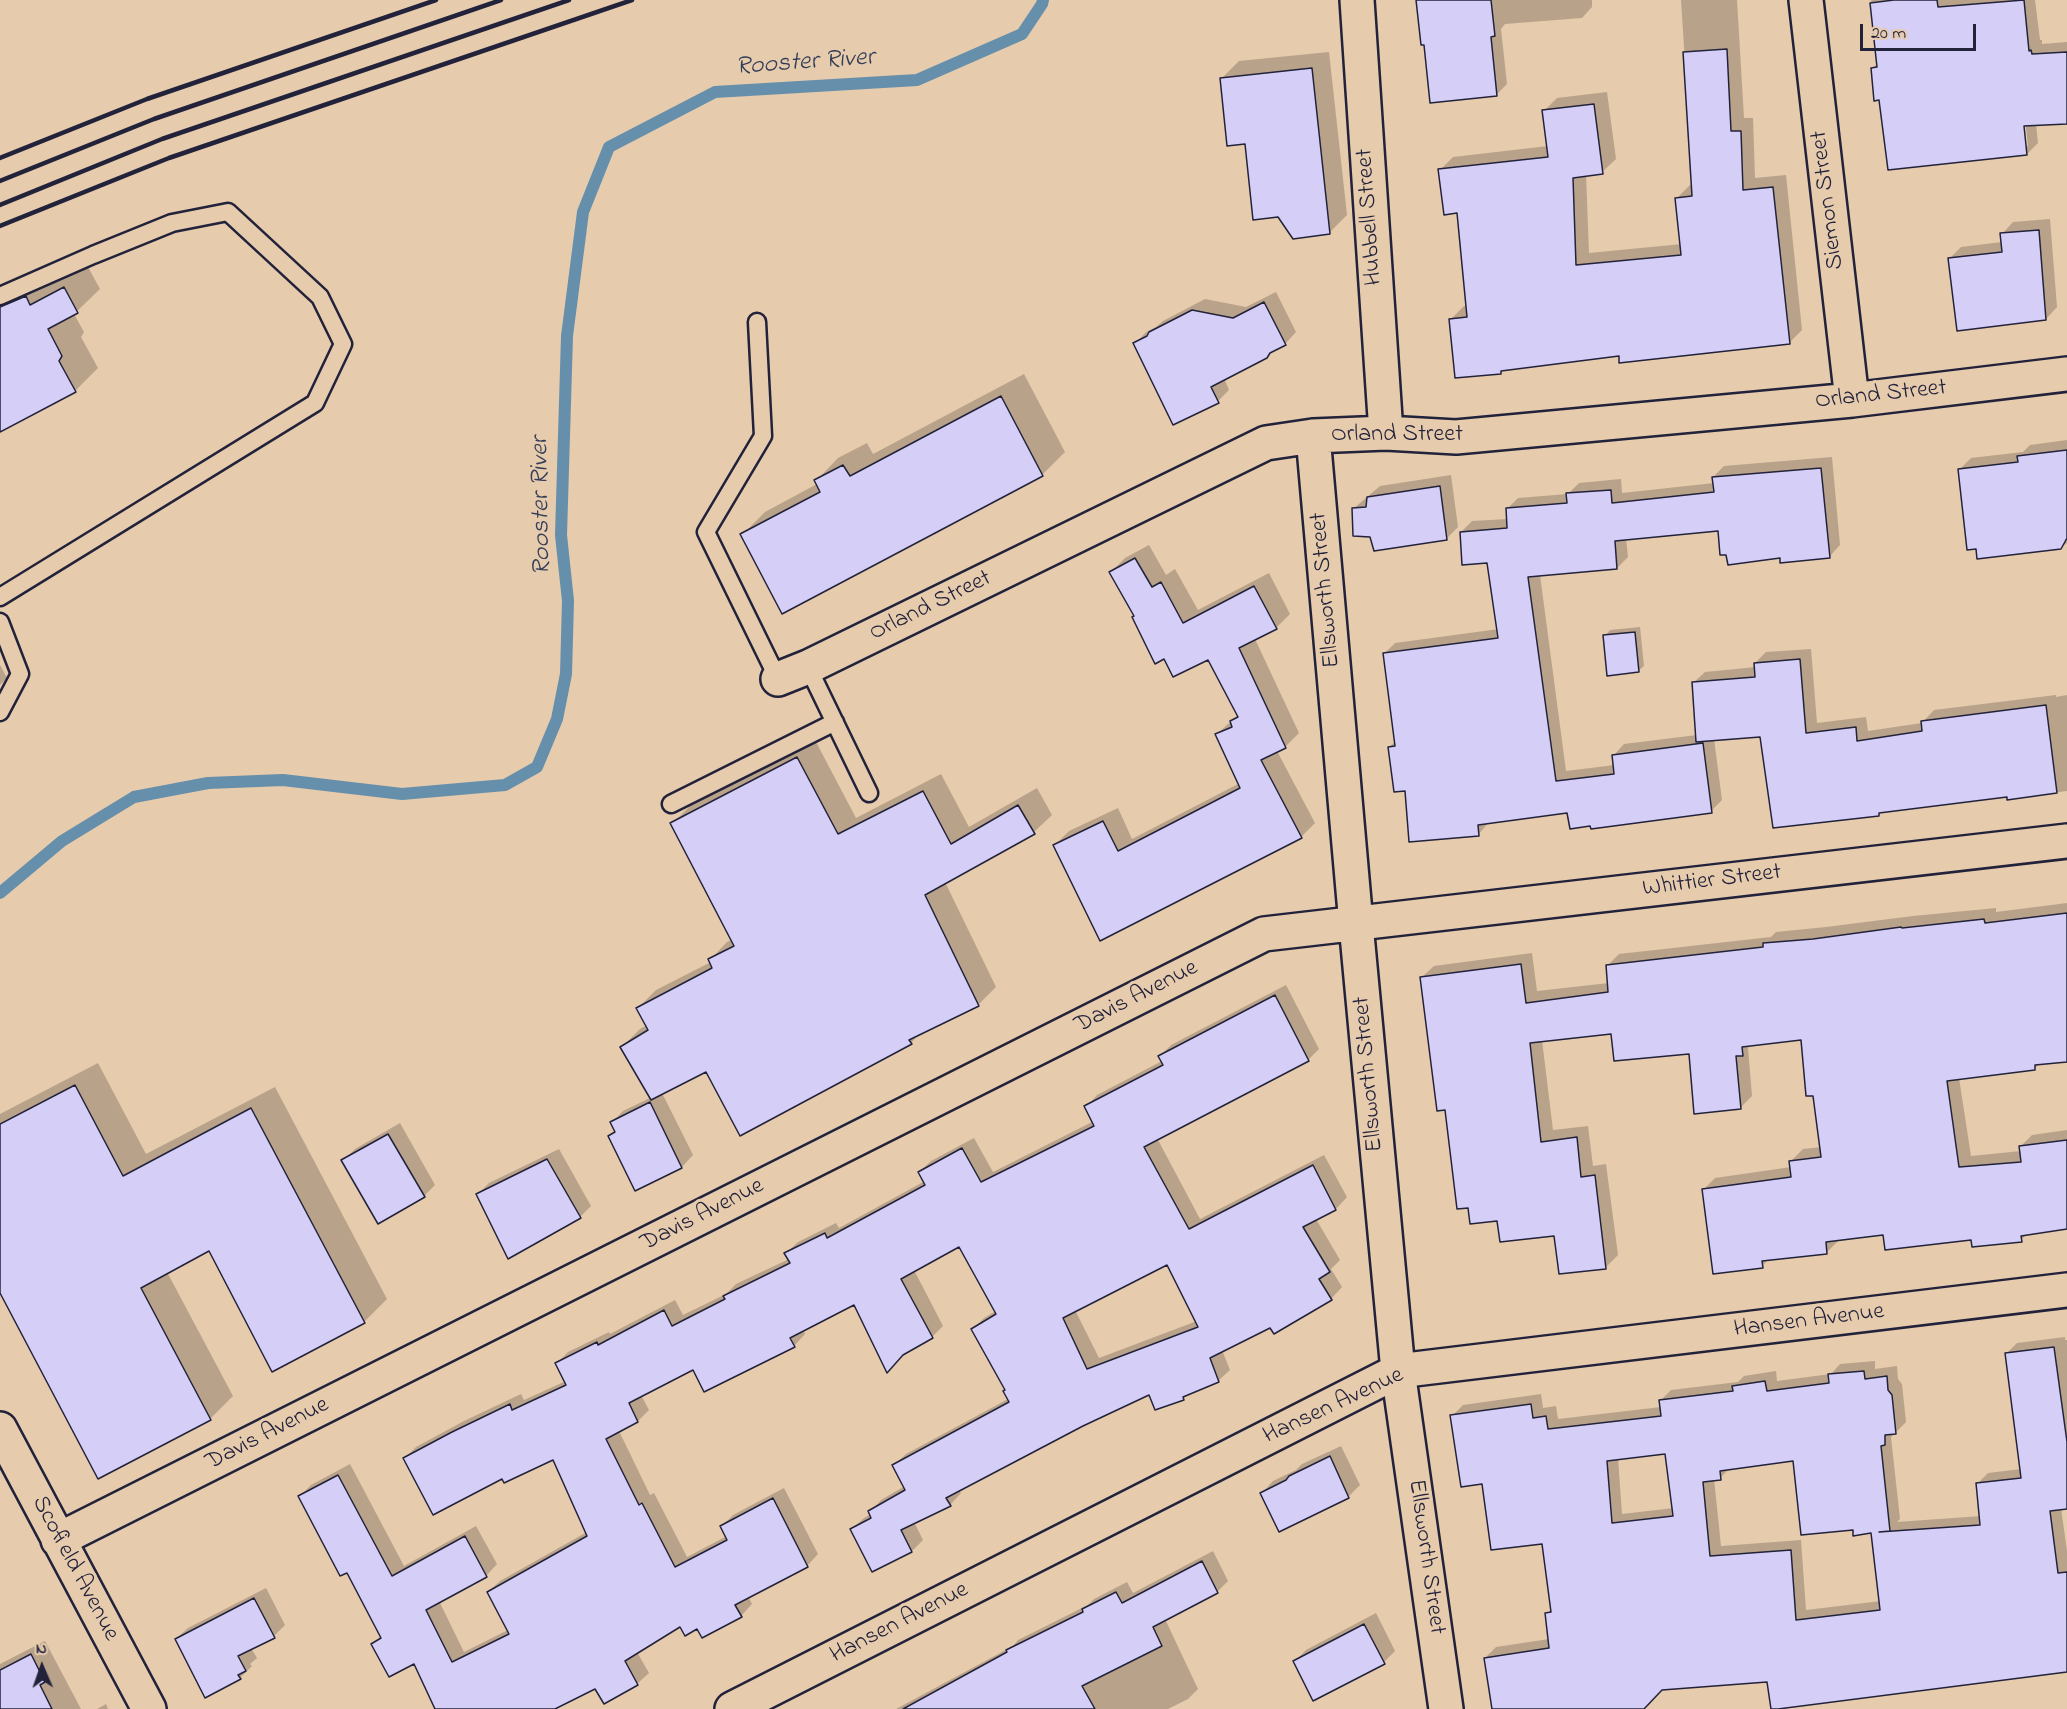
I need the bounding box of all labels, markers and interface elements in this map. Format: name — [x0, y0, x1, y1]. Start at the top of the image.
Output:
scale bar — [1863, 12, 1978, 50]
text: 20 m — [1871, 21, 1906, 47]
water label: Rooster River — [734, 44, 876, 84]
street label: Siemon Street — [1806, 129, 1852, 271]
street label: Hubbell Street — [1352, 147, 1390, 287]
street label: Orland Street — [1814, 375, 1948, 417]
street label: Orland Street — [1331, 422, 1463, 450]
water label: Rooster River — [526, 436, 560, 576]
street label: Ellsworth Street — [1306, 511, 1348, 669]
street label: Orland Street — [865, 565, 997, 649]
street label: Whittier Street — [1641, 859, 1783, 905]
street label: Davis Avenue — [1071, 955, 1203, 1041]
street label: Ellsworth Street — [1349, 995, 1391, 1153]
street label: Davis Avenue — [637, 1173, 769, 1259]
street label: Hansen Avenue — [1732, 1298, 1886, 1346]
street label: Hansen Avenue — [1259, 1362, 1409, 1452]
street label: Davis Avenue — [202, 1392, 334, 1478]
street label: Ellsworth Street — [1400, 1478, 1450, 1636]
street label: Scofield Avenue — [24, 1492, 124, 1646]
street label: Hansen Avenue — [826, 1577, 974, 1671]
north arrow — [12, 1637, 72, 1697]
text: N — [36, 1637, 47, 1661]

